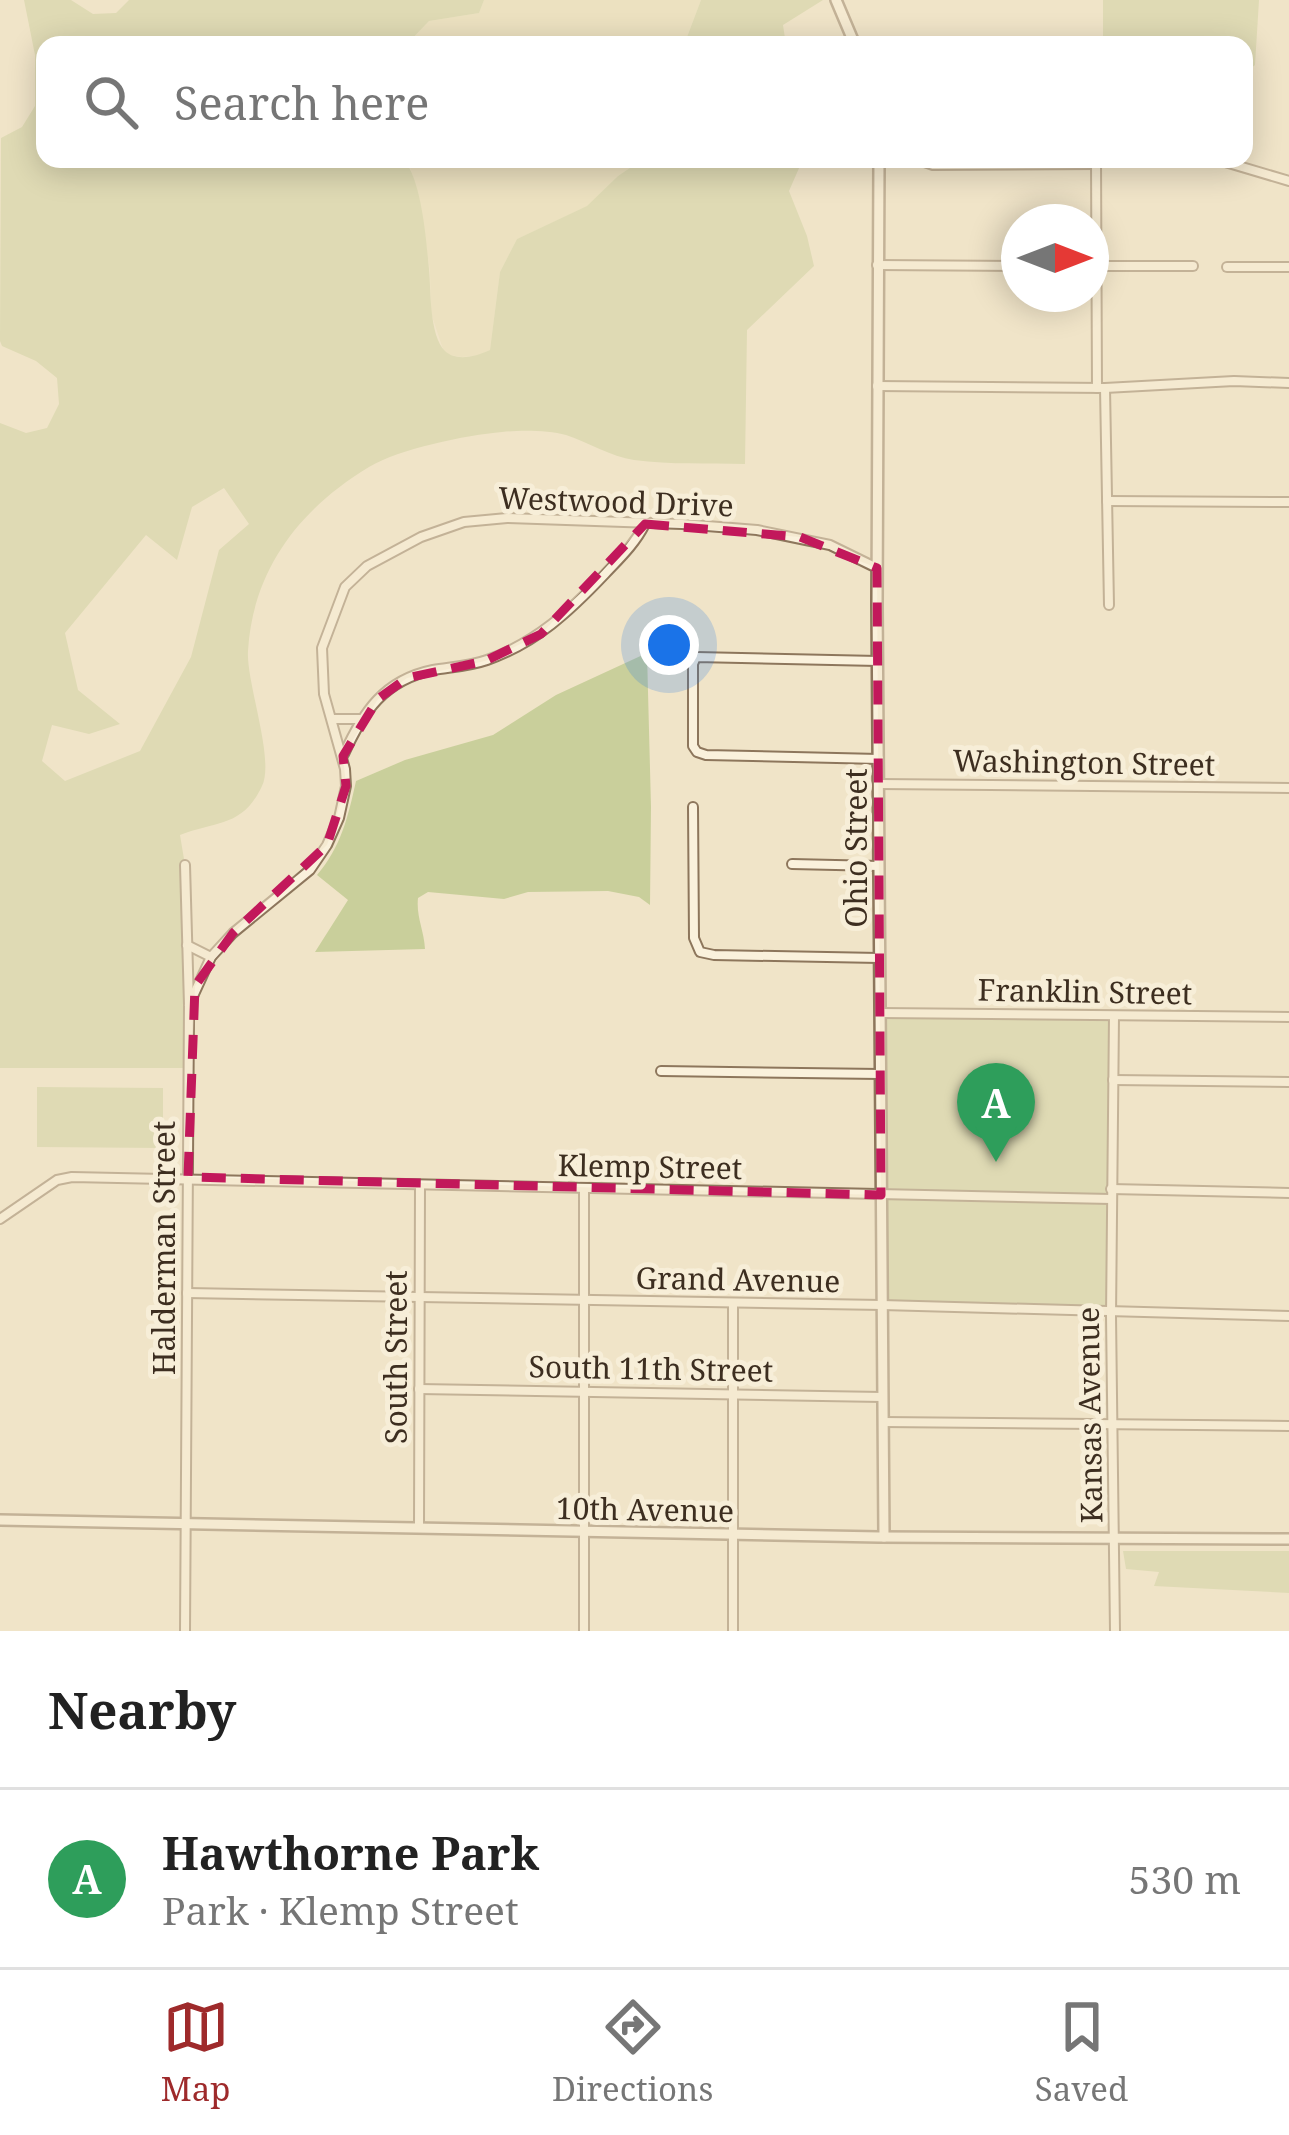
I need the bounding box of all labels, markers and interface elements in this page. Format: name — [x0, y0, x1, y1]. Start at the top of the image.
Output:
search box — [36, 36, 1253, 168]
icon: search — [78, 69, 144, 135]
text: Search here — [174, 72, 429, 133]
north arrow — [1001, 204, 1109, 312]
street label: Westwood Drive — [498, 476, 734, 526]
your location — [639, 615, 699, 675]
street label: Washington Street — [952, 739, 1216, 785]
street label: Ohio Street — [835, 768, 876, 928]
street label: Franklin Street — [977, 969, 1193, 1013]
pin: A — [957, 1063, 1035, 1162]
street label: Halderman Street — [143, 1121, 184, 1375]
street label: Klemp Street — [557, 1144, 743, 1188]
street label: Grand Avenue — [635, 1257, 841, 1301]
street label: South Street — [375, 1270, 416, 1444]
street label: Kansas Avenue — [1067, 1307, 1111, 1523]
street label: South 11th Street — [528, 1345, 774, 1391]
street label: 10th Avenue — [556, 1487, 734, 1531]
text: Nearby — [48, 1674, 236, 1744]
text: Hawthorne Park — [162, 1822, 539, 1883]
text: A — [72, 1852, 102, 1905]
text: 530 m — [1129, 1852, 1241, 1905]
text: Park · Klemp Street — [162, 1883, 519, 1936]
tab: Map — [161, 1994, 231, 2111]
tab: Directions — [552, 1994, 713, 2111]
tab: Saved — [1035, 1994, 1128, 2111]

